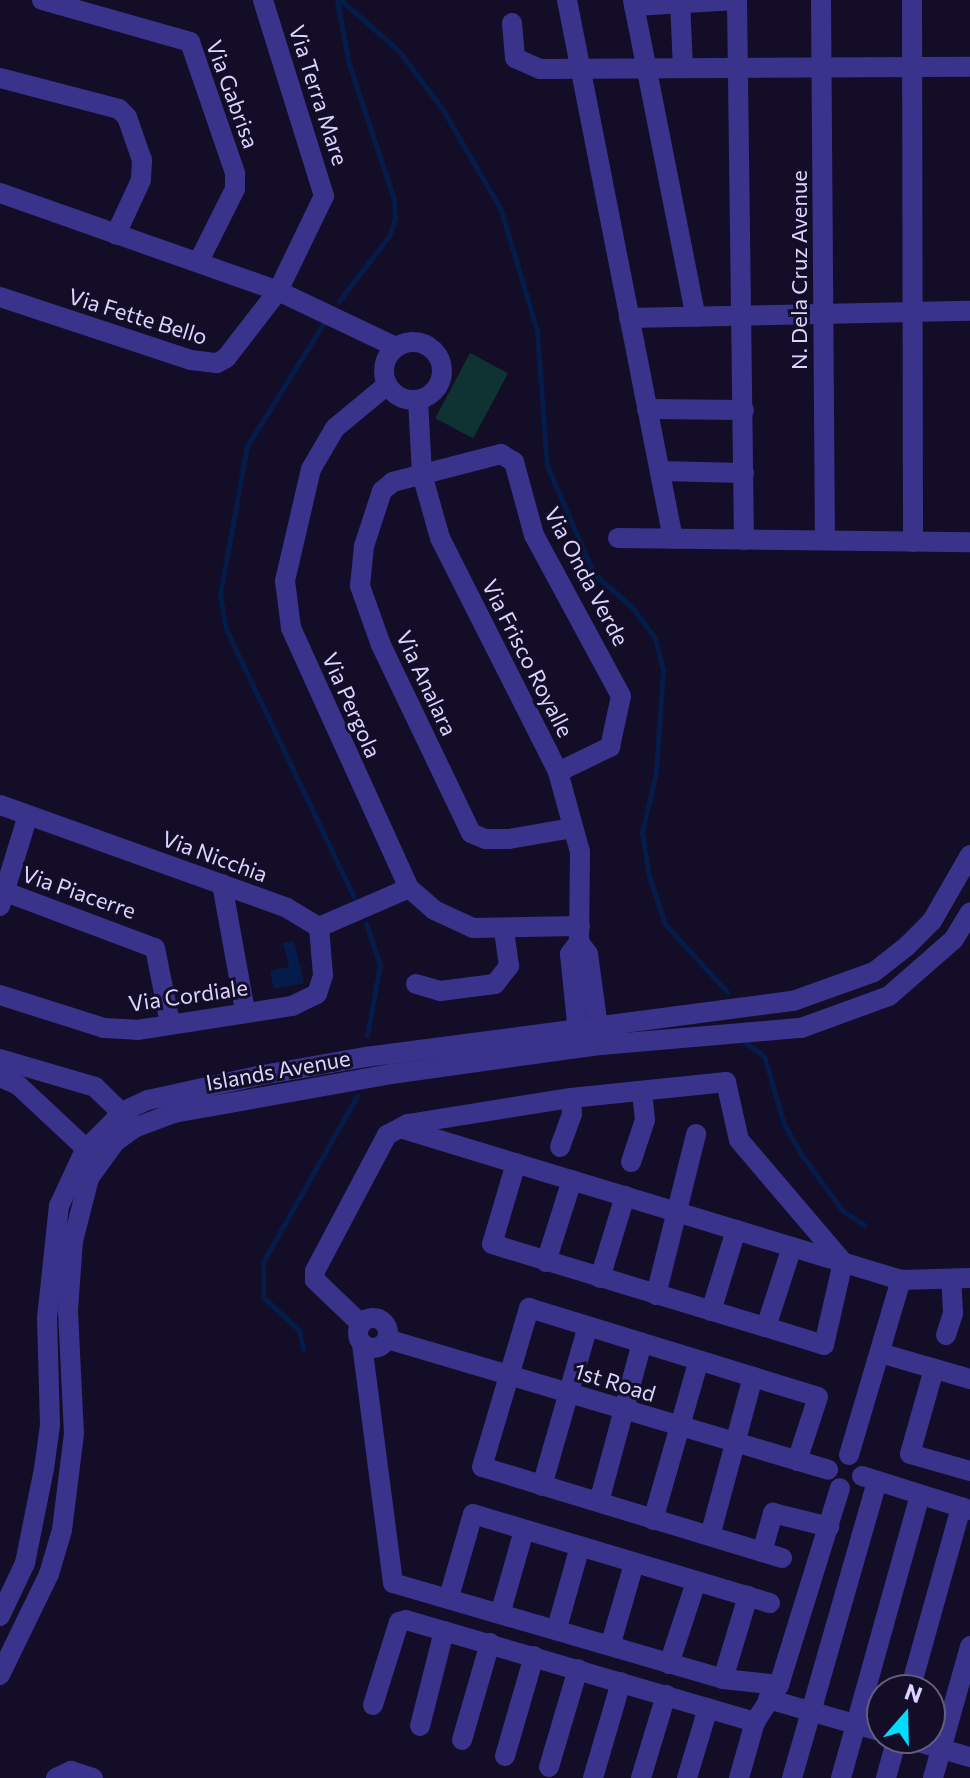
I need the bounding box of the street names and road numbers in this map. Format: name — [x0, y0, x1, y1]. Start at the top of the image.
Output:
street label: Via Terra Mare — [284, 22, 354, 168]
street label: Via Gabrisa — [201, 36, 265, 152]
street label: N. Dela Cruz Avenue — [786, 170, 812, 370]
street label: Via Fette Bello — [65, 282, 211, 350]
street label: Via Onda Verde — [539, 502, 635, 650]
street label: Via Frisco Royalle — [477, 575, 579, 741]
street label: Via Analara — [391, 626, 463, 740]
street label: Via Pergola — [317, 648, 387, 762]
street label: Via Nicchia — [159, 825, 271, 887]
street label: Via Piacerre — [19, 860, 139, 924]
street label: Via Cordiale — [127, 974, 249, 1016]
street label: Islands Avenue — [204, 1044, 352, 1096]
street label: 1st Road — [571, 1357, 659, 1407]

